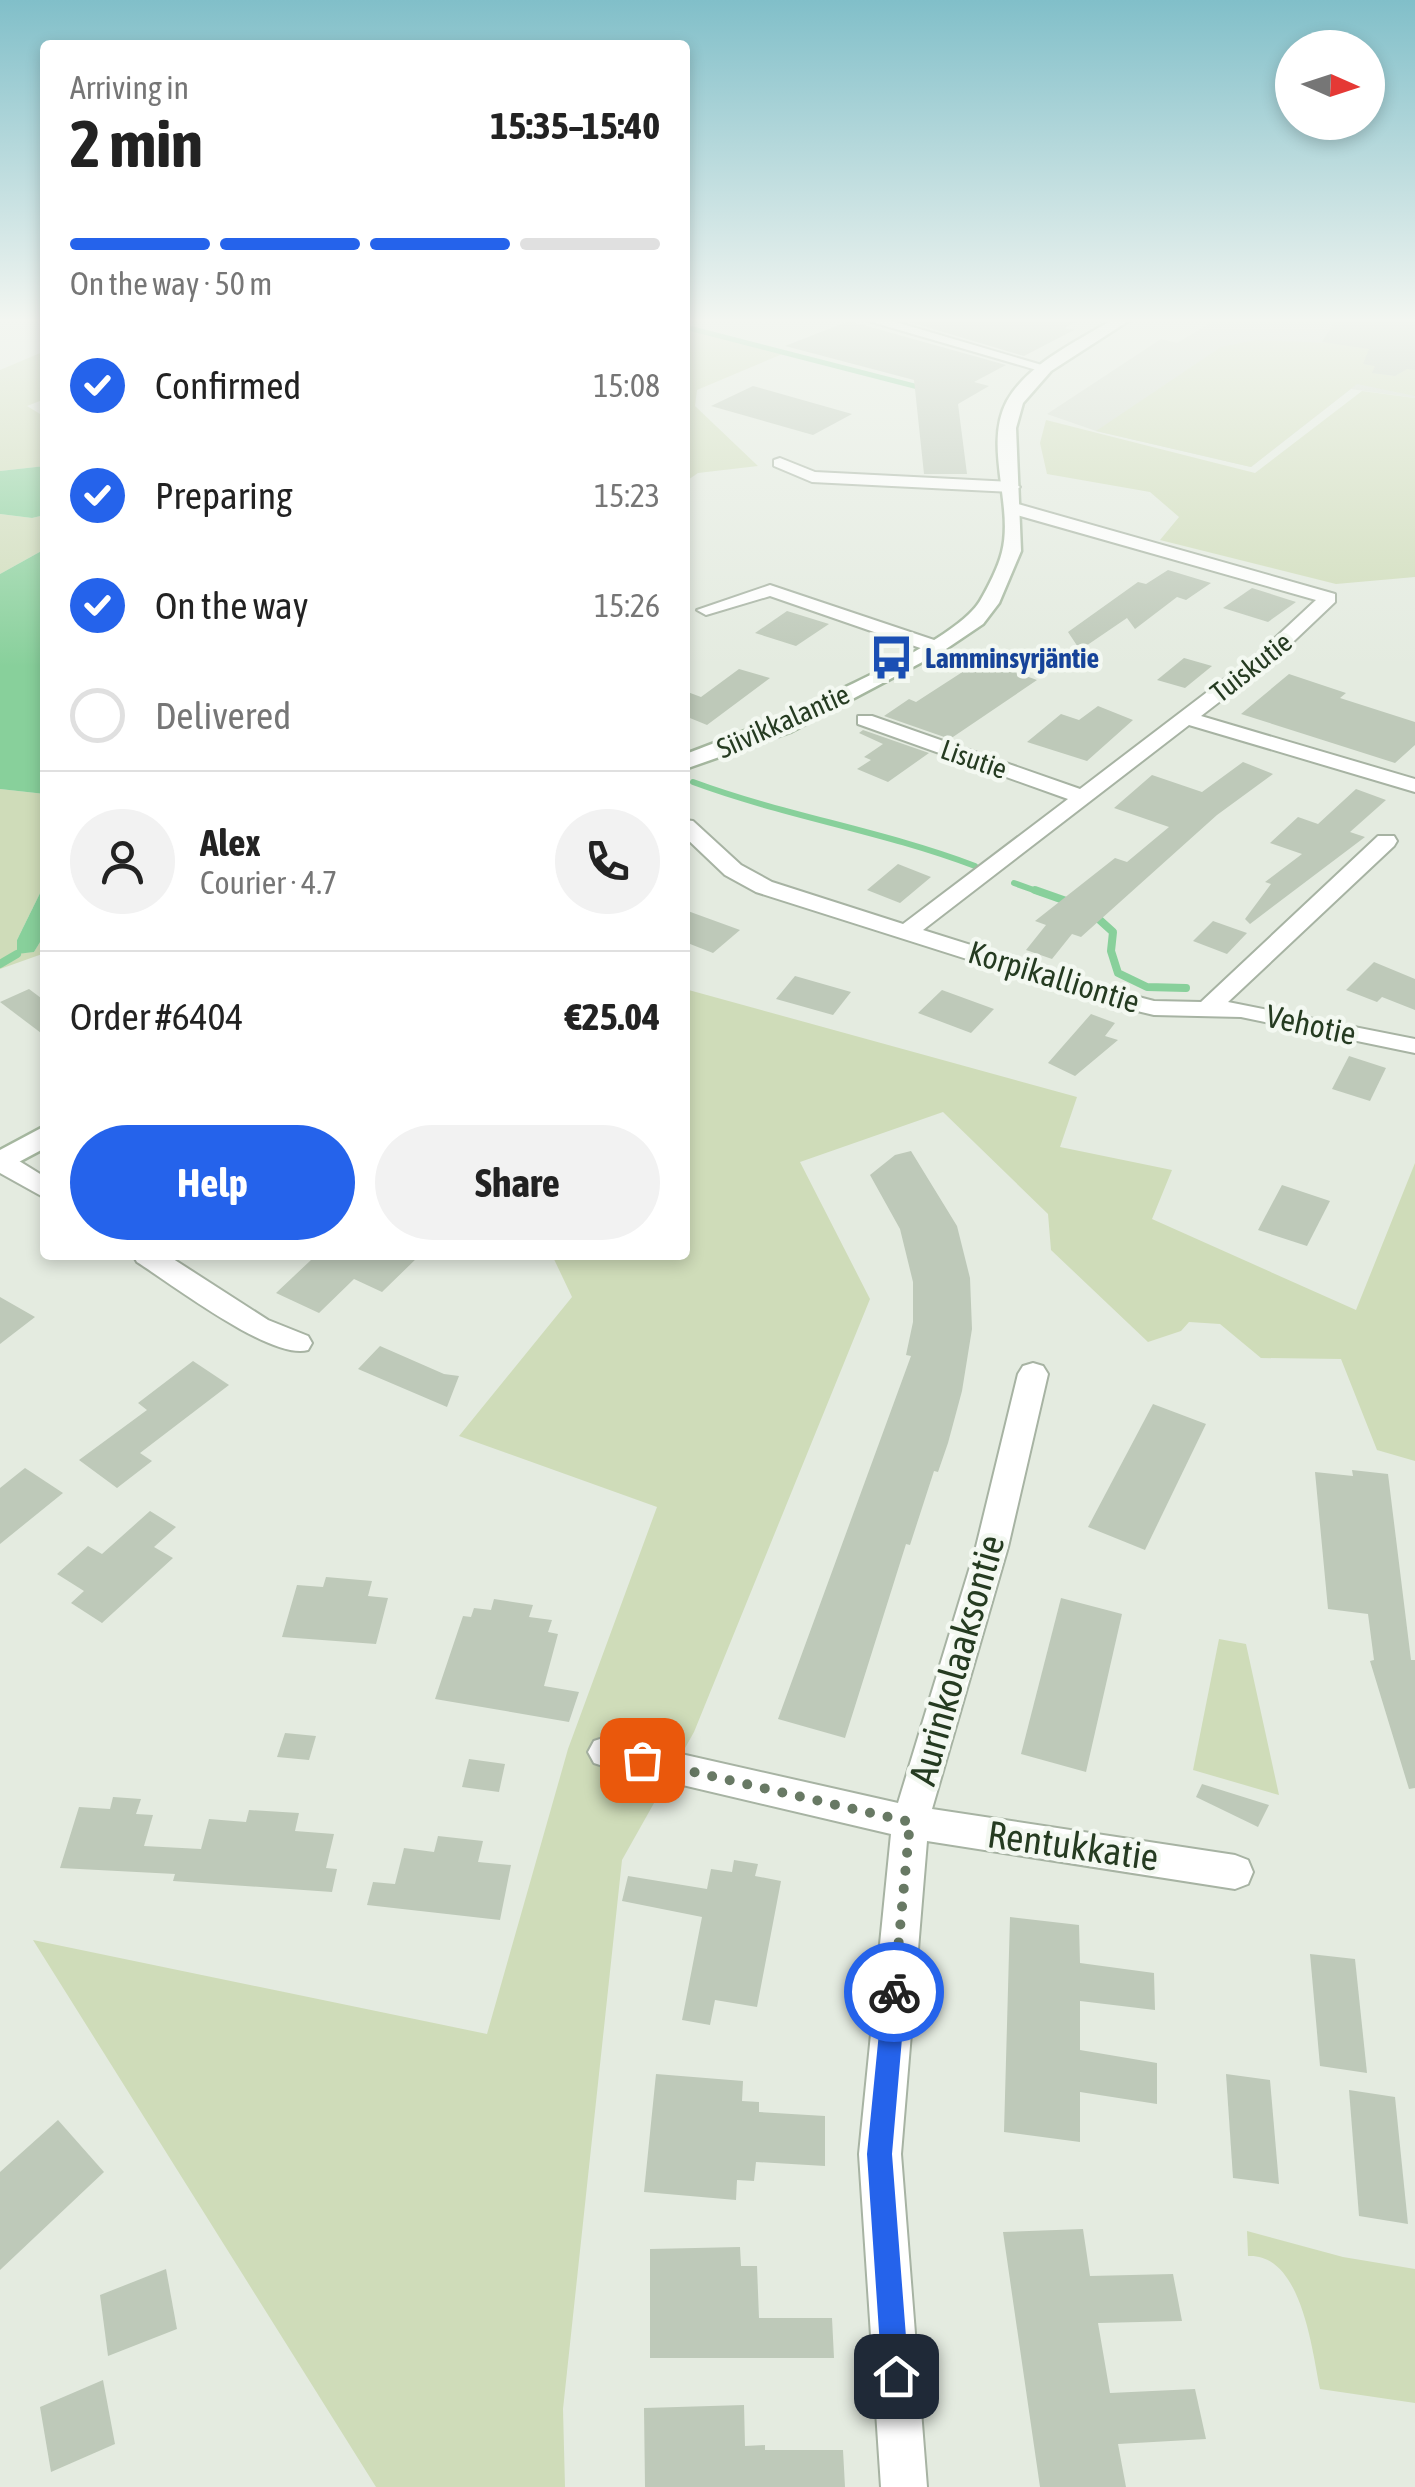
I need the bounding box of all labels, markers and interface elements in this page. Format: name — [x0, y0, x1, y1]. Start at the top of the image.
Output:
north arrow — [1275, 30, 1385, 140]
map controls — [1275, 30, 1385, 140]
text: Arriving in — [70, 69, 189, 106]
text: 15:35–15:40 — [490, 104, 660, 147]
text: 2 min — [70, 106, 203, 181]
text: On the way · 50 m — [70, 265, 272, 302]
icon: check — [70, 358, 125, 413]
text: Confirmed — [155, 364, 301, 407]
text: 15:08 — [594, 367, 660, 404]
icon: check — [70, 468, 125, 523]
text: Preparing — [155, 474, 293, 517]
text: 15:23 — [594, 477, 660, 514]
icon: check — [70, 578, 125, 633]
text: On the way — [155, 584, 308, 627]
text: 15:26 — [594, 587, 660, 624]
street label: Tuiskutie — [1204, 626, 1298, 708]
bus stop icon: Lamminsyrjäntie — [868, 634, 916, 682]
place label: Lamminsyrjäntie — [925, 642, 1099, 674]
street label: Siivikkalantie — [712, 678, 854, 764]
text: Delivered — [155, 694, 291, 737]
street label: Lisutie — [937, 733, 1011, 785]
button: person — [70, 809, 175, 914]
button: phone — [555, 809, 660, 914]
text: Alex — [200, 821, 261, 864]
text: Courier · 4.7 — [200, 864, 337, 901]
street label: Korpikalliontie — [964, 933, 1144, 1020]
text: Order #6404 — [70, 995, 243, 1038]
text: €25.04 — [565, 995, 660, 1038]
street label: Vehotie — [1263, 997, 1359, 1052]
button: Help — [70, 1125, 355, 1240]
button: Share — [375, 1125, 660, 1240]
street label: Aurinkolaaksontie — [900, 1530, 1013, 1790]
pin — [600, 1718, 685, 1803]
icon: bag — [615, 1733, 670, 1788]
street label: Rentukkatie — [985, 1812, 1161, 1879]
courier — [844, 1942, 944, 2042]
icon: bike — [867, 1965, 922, 2020]
pin — [854, 2334, 939, 2419]
icon: home — [869, 2349, 924, 2404]

